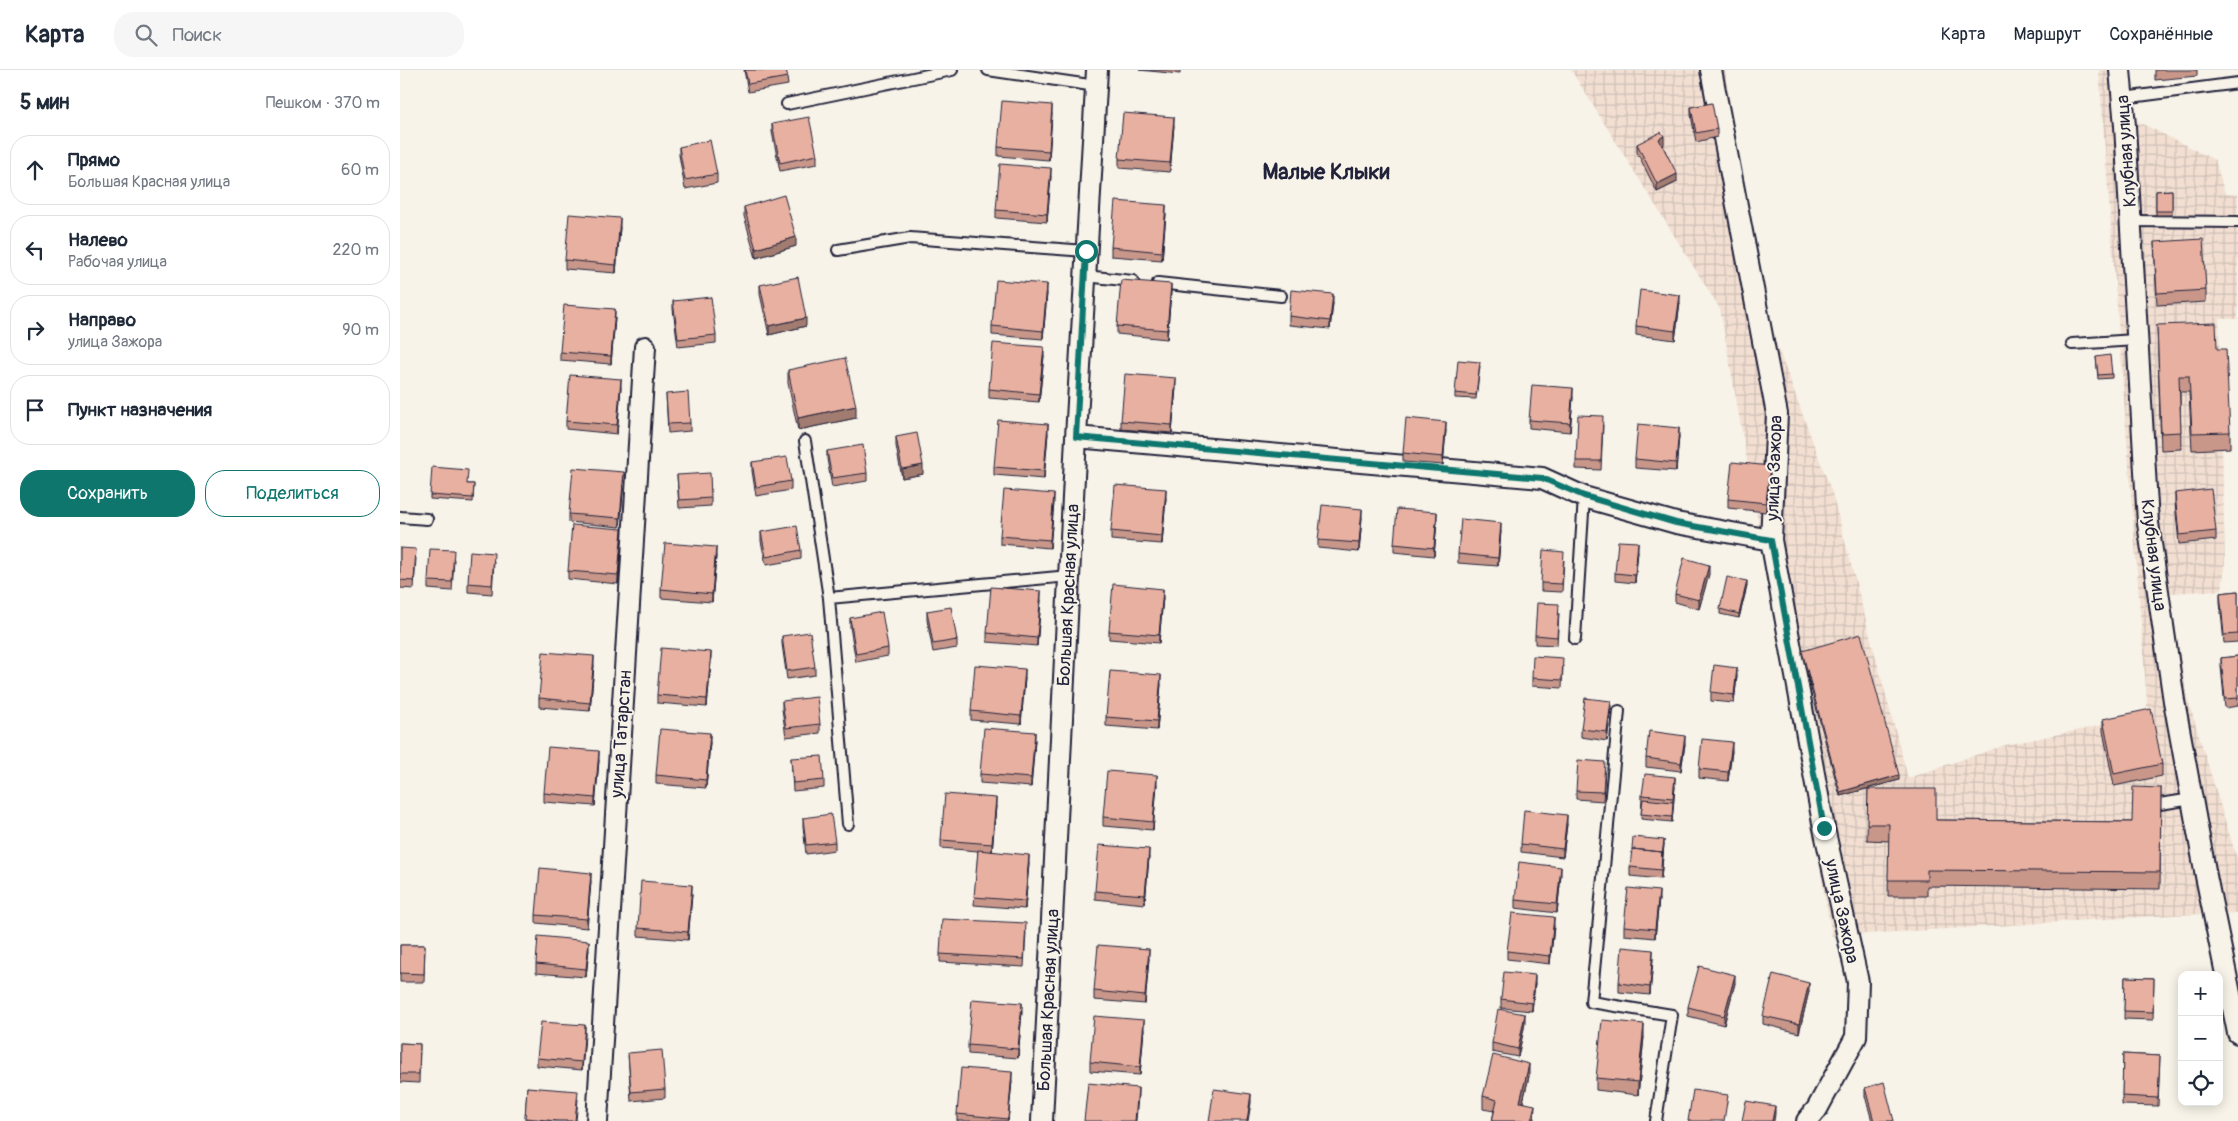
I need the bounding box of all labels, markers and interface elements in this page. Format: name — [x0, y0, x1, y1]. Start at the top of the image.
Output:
search box — [114, 12, 464, 57]
text: Карта — [25, 20, 84, 49]
icon: search — [132, 21, 160, 49]
text: Поиск — [172, 23, 222, 47]
text: Карта — [1941, 23, 1985, 46]
text: Маршрут — [2013, 23, 2081, 46]
text: Сохранённые — [2109, 23, 2213, 46]
text: 5 мин — [20, 89, 70, 116]
text: Пешком · 370 m — [266, 93, 380, 113]
street label: Клубная улица — [2111, 94, 2142, 208]
text: Прямо — [68, 148, 120, 172]
icon: ahead — [21, 156, 49, 184]
district label: Малые Клыки — [1263, 158, 1390, 186]
text: 60 m — [341, 160, 379, 180]
text: Большая Красная улица — [68, 172, 230, 192]
text: Налево — [68, 228, 128, 252]
icon: left — [21, 236, 49, 264]
text: 220 m — [333, 240, 379, 260]
route start — [1075, 240, 1098, 263]
text: Рабочая улица — [68, 252, 167, 272]
text: Направо — [68, 308, 136, 332]
icon: right — [21, 316, 49, 344]
text: 90 m — [342, 320, 379, 340]
text: улица Зажора — [68, 332, 162, 352]
icon: arrive — [21, 396, 49, 424]
text: Пункт назначения — [68, 398, 212, 422]
street label: улица Зажора — [1761, 415, 1788, 522]
button: Сохранить — [20, 470, 195, 517]
button: Поделиться — [205, 470, 380, 517]
street label: Клубная улица — [2135, 498, 2172, 612]
street label: Большая Красная улица — [1052, 503, 1085, 687]
street label: улица Татарстан — [605, 669, 637, 800]
route end — [1813, 817, 1836, 840]
street label: улица Зажора — [1819, 856, 1864, 965]
street label: Большая Красная улица — [1032, 908, 1065, 1092]
map controls — [2178, 971, 2223, 1106]
button: + — [2178, 971, 2223, 1016]
button: − — [2178, 1016, 2223, 1061]
button: locate — [2178, 1061, 2223, 1106]

